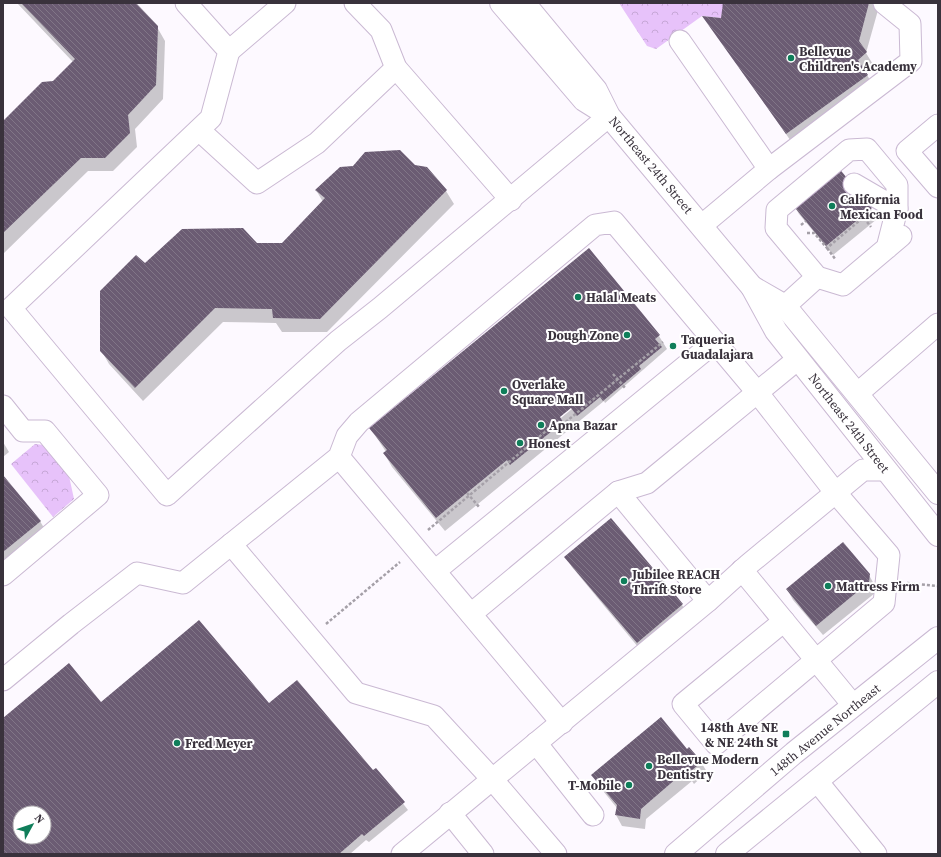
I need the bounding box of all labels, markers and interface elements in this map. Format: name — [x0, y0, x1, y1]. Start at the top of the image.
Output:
place label: Bellevue Children's Academy — [799, 43, 917, 75]
marker: Bellevue Children's Academy — [786, 53, 796, 63]
street label: Northeast 24th Street — [605, 113, 697, 218]
place label: California Mexican Food — [840, 191, 923, 223]
marker: California Mexican Food — [827, 201, 837, 211]
place label: Halal Meats — [586, 289, 656, 306]
marker: Halal Meats — [573, 292, 583, 302]
place label: Dough Zone — [547, 327, 619, 344]
marker: Dough Zone — [622, 330, 632, 340]
place label: Taqueria Guadalajara — [681, 331, 753, 363]
marker: Taqueria Guadalajara — [668, 341, 678, 351]
street label: Northeast 24th Street — [805, 370, 894, 477]
place label: Overlake Square Mall — [512, 376, 583, 408]
marker: Overlake Square Mall — [499, 386, 509, 396]
place label: Apna Bazar — [549, 417, 618, 434]
marker: Apna Bazar — [536, 420, 546, 430]
place label: Honest — [528, 435, 571, 452]
marker: Honest — [515, 438, 525, 448]
place label: Jubilee REACH Thrift Store — [631, 566, 720, 598]
marker: Jubilee REACH Thrift Store — [619, 576, 629, 586]
place label: Mattress Firm — [836, 578, 920, 595]
marker: Mattress Firm — [823, 581, 833, 591]
street label: 148th Avenue Northeast — [766, 680, 884, 780]
place label: 148th Ave NE & NE 24th St — [700, 719, 778, 751]
marker: 148th Ave NE & NE 24th St — [781, 729, 791, 739]
place label: Fred Meyer — [185, 735, 254, 752]
marker: Fred Meyer — [172, 738, 182, 748]
place label: Bellevue Modern Dentistry — [657, 751, 759, 783]
marker: Bellevue Modern Dentistry — [644, 761, 654, 771]
place label: T-Mobile — [568, 777, 621, 794]
marker: T-Mobile — [624, 780, 634, 790]
north arrow — [12, 805, 52, 845]
text: N — [31, 811, 48, 827]

